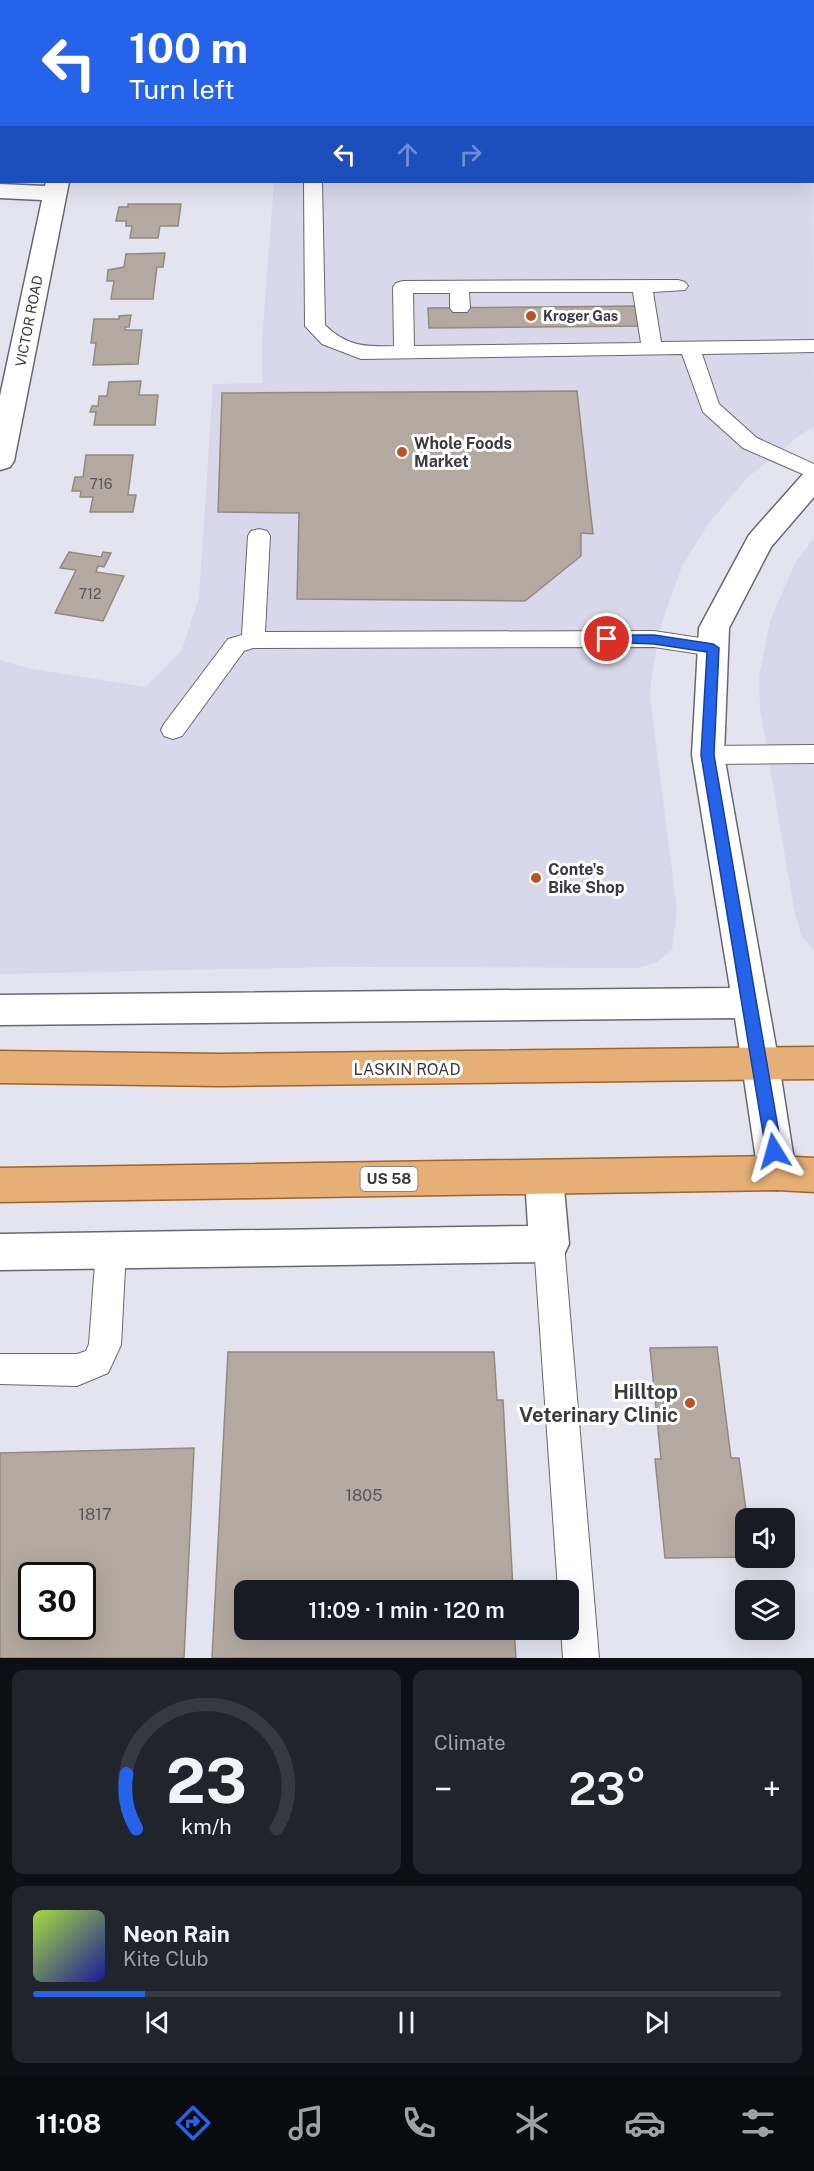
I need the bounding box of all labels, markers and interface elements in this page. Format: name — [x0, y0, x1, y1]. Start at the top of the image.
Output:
text: 100 m — [129, 23, 248, 72]
icon: left — [30, 24, 108, 102]
text: Turn left — [129, 73, 235, 105]
icon: left — [328, 138, 361, 171]
icon: ahead — [391, 138, 424, 171]
icon: right — [454, 138, 487, 171]
street label: VICTOR ROAD — [12, 274, 46, 368]
place label: Kroger Gas — [543, 308, 618, 324]
marker: Kroger Gas — [524, 309, 538, 323]
place label: Whole Foods Market — [414, 434, 512, 471]
marker: Whole Foods Market — [395, 445, 409, 459]
house number: 716 — [89, 476, 113, 492]
house number: 712 — [79, 586, 101, 602]
pin — [581, 613, 632, 664]
icon: arrive — [590, 622, 623, 655]
place label: Conte's Bike Shop — [548, 860, 625, 897]
marker: Conte's Bike Shop — [529, 871, 543, 885]
street label: LASKIN ROAD — [354, 1060, 460, 1079]
position arrow — [742, 1119, 806, 1183]
road number: US 58 — [360, 1167, 418, 1191]
place label: Hilltop Veterinary Clinic — [519, 1380, 678, 1427]
marker: Hilltop Veterinary Clinic — [683, 1396, 697, 1410]
house number: 1805 — [346, 1486, 382, 1505]
house number: 1817 — [79, 1505, 112, 1524]
map controls — [735, 1508, 795, 1640]
button: sound — [735, 1508, 795, 1568]
speed limit sign: 30 — [18, 1562, 96, 1640]
button: layers — [735, 1580, 795, 1640]
text: 11:09 · 1 min · 120 m — [308, 1597, 505, 1623]
text: Climate — [434, 1731, 506, 1755]
text: 23 — [166, 1744, 247, 1817]
text: 23° — [568, 1762, 647, 1815]
text: − — [434, 1770, 452, 1808]
text: + — [763, 1770, 781, 1808]
text: km/h — [181, 1814, 232, 1839]
text: Neon Rain — [123, 1921, 230, 1947]
text: Kite Club — [123, 1947, 208, 1971]
icon: previous — [141, 2006, 174, 2039]
icon: pause — [390, 2006, 423, 2039]
icon: next — [640, 2006, 673, 2039]
icon: directions — [172, 2102, 214, 2144]
icon: music — [285, 2102, 327, 2144]
icon: phone — [398, 2102, 440, 2144]
icon: climate — [511, 2102, 553, 2144]
icon: car — [624, 2102, 666, 2144]
icon: filters — [737, 2102, 779, 2144]
text: 11:08 — [35, 2107, 101, 2139]

